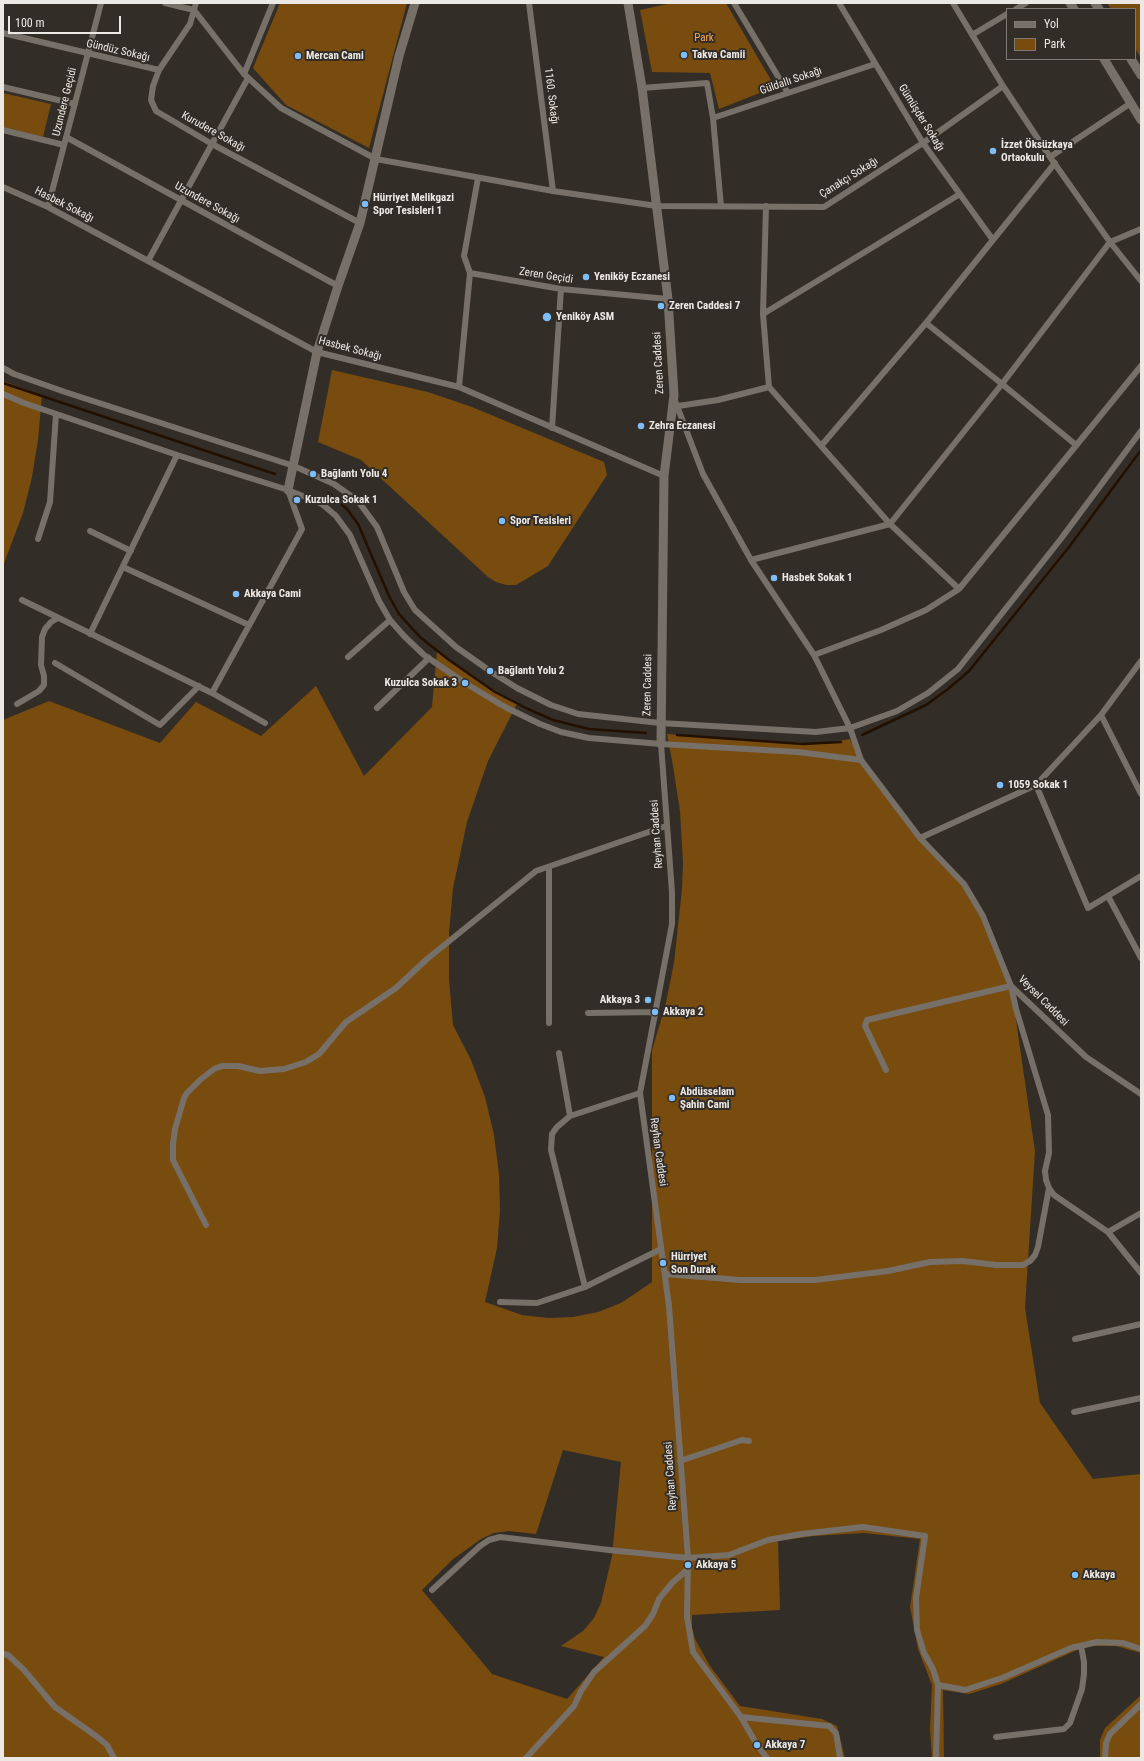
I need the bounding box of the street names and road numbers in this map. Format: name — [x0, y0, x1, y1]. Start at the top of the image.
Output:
street label: Gündüz Sokağı — [85, 37, 151, 65]
street label: Güldallı Sokağı — [758, 64, 824, 98]
street label: Uzundere Geçidi — [50, 66, 80, 138]
street label: 1160. Sokağı — [541, 67, 561, 125]
street label: Gümüşder Sokağı — [895, 82, 947, 154]
street label: Kurudere Sokağı — [179, 109, 247, 155]
street label: Çanakçı Sokağı — [817, 155, 881, 201]
street label: Uzundere Sokağı — [172, 180, 242, 226]
street label: Hasbek Sokağı — [32, 184, 96, 226]
street label: Zeren Geçidi — [518, 265, 574, 287]
street label: Zeren Caddesi — [651, 332, 667, 394]
street label: Hasbek Sokağı — [317, 334, 383, 364]
street label: Zeren Caddesi — [641, 654, 655, 716]
street label: Reyhan Caddesi — [648, 799, 666, 869]
street label: Veysel Caddesi — [1015, 973, 1071, 1029]
street label: Reyhan Caddesi — [647, 1117, 669, 1187]
street label: Reyhan Caddesi — [662, 1441, 680, 1511]

